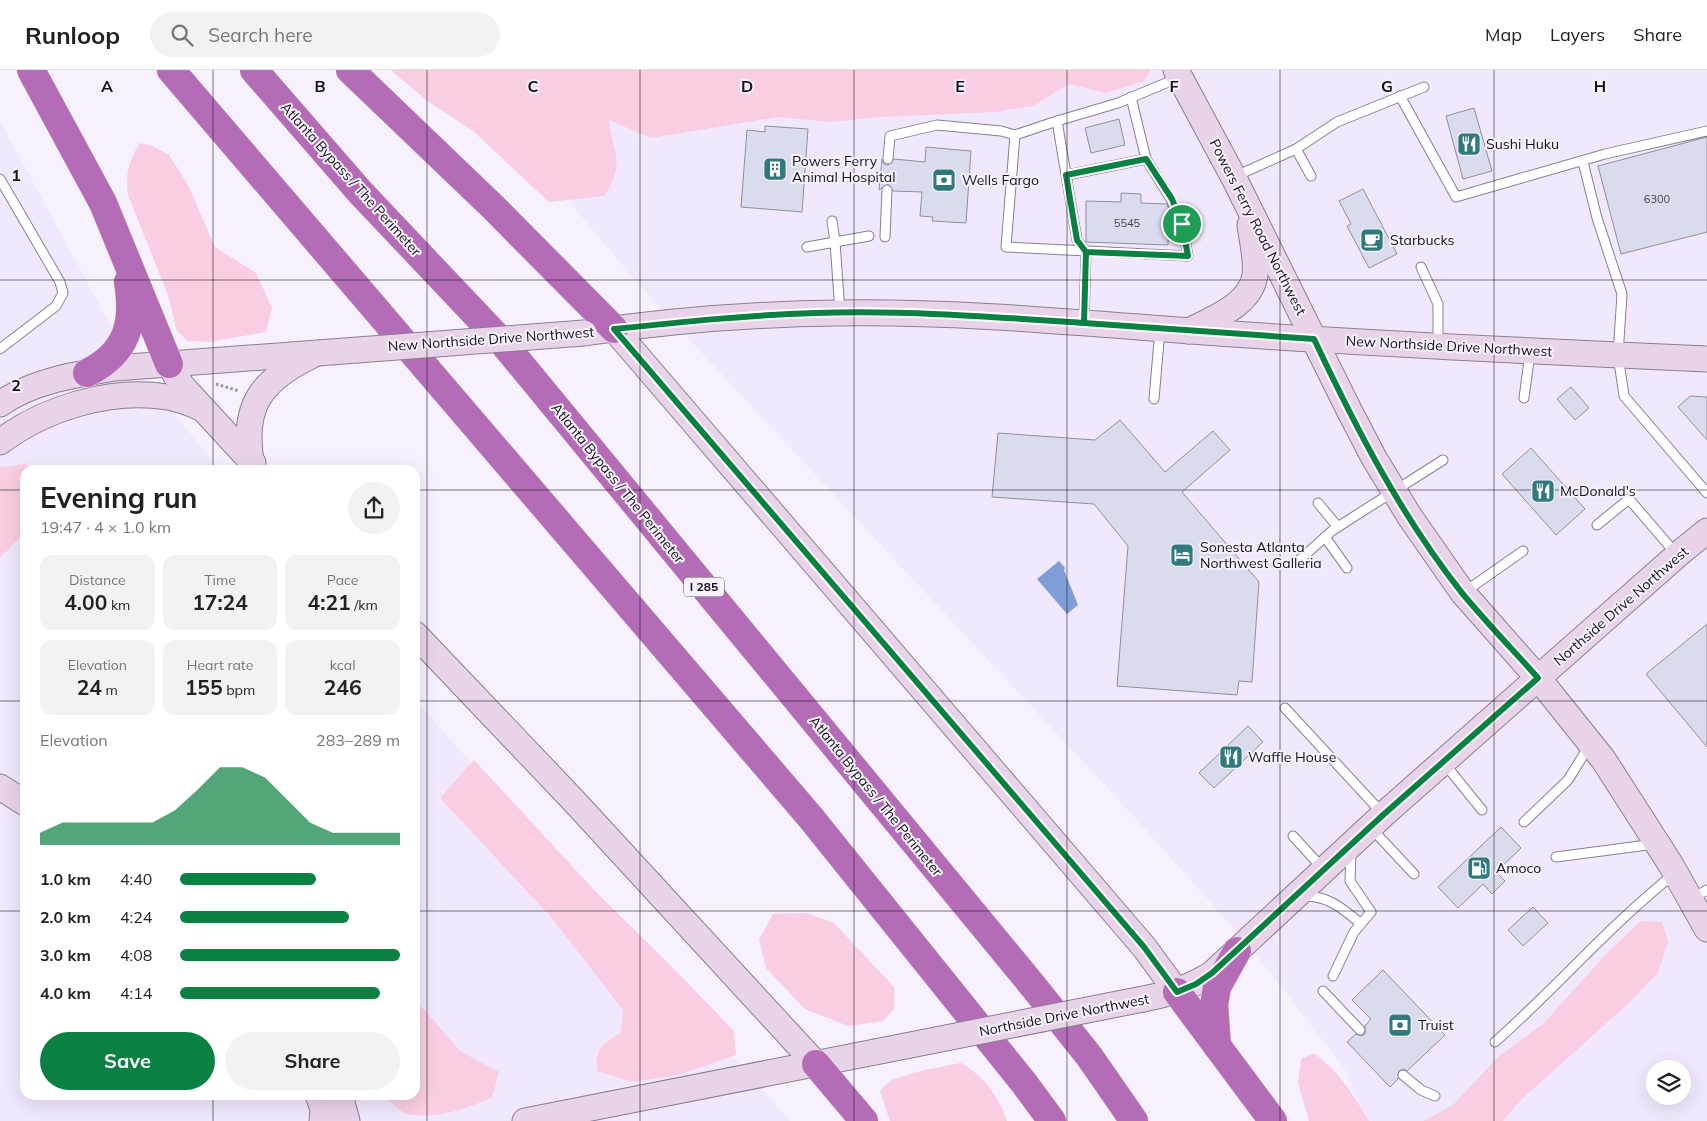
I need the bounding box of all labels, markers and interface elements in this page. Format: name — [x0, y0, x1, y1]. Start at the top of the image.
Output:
search box — [150, 12, 500, 57]
text: Runloop — [25, 20, 120, 50]
icon: search — [168, 21, 196, 49]
text: Search here — [208, 23, 313, 47]
text: Map — [1485, 23, 1522, 46]
text: Layers — [1550, 23, 1605, 46]
text: Share — [1633, 23, 1682, 46]
text: A — [101, 76, 113, 96]
text: B — [314, 76, 326, 96]
text: C — [528, 76, 539, 96]
text: D — [741, 76, 753, 96]
text: E — [955, 76, 965, 96]
text: F — [1169, 76, 1179, 96]
text: G — [1381, 76, 1393, 96]
text: H — [1594, 76, 1606, 96]
street label: Atlanta Bypass / The Perimeter — [277, 98, 426, 260]
restaurant icon: Sushi Huku — [1456, 131, 1482, 157]
place label: Sushi Huku — [1486, 135, 1559, 153]
street label: Powers Ferry Road Northwest — [1206, 136, 1310, 318]
place label: Powers Ferry Animal Hospital — [792, 152, 896, 186]
building icon: Powers Ferry Animal Hospital — [762, 156, 788, 182]
text: 1 — [11, 165, 21, 185]
bank icon: Wells Fargo — [931, 167, 957, 193]
place label: Wells Fargo — [962, 171, 1039, 189]
house number: 6300 — [1644, 192, 1671, 206]
pin — [1161, 203, 1203, 245]
icon: arrive — [1168, 210, 1196, 238]
house number: 5545 — [1114, 216, 1141, 230]
cafe icon: Starbucks — [1359, 227, 1385, 253]
place label: Starbucks — [1390, 231, 1455, 249]
street label: New Northside Drive Northwest — [387, 323, 595, 355]
street label: New Northside Drive Northwest — [1345, 332, 1553, 360]
text: 2 — [11, 375, 21, 395]
street label: Atlanta Bypass / The Perimeter — [548, 399, 689, 567]
restaurant icon: McDonald's — [1530, 478, 1556, 504]
text: Evening run — [40, 480, 197, 515]
button: share — [348, 482, 400, 534]
place label: McDonald's — [1560, 482, 1636, 500]
text: 19:47 · 4 × 1.0 km — [40, 517, 171, 537]
place label: Sonesta Atlanta Northwest Galleria — [1200, 538, 1322, 572]
hotel icon: Sonesta Atlanta Northwest Galleria — [1169, 542, 1195, 568]
street label: Northside Drive Northwest — [1550, 542, 1692, 669]
text: Distance — [69, 571, 126, 589]
text: Time — [204, 571, 236, 589]
text: Pace — [327, 571, 358, 589]
road number: I 285 — [684, 578, 724, 596]
text: 4.00 — [64, 589, 107, 615]
text: 17:24 — [192, 589, 248, 615]
text: 4:21 — [308, 589, 351, 615]
text: km — [107, 596, 130, 614]
text: /km — [351, 596, 378, 614]
text: Elevation — [68, 656, 127, 674]
text: Heart rate — [187, 656, 253, 674]
text: kcal — [330, 656, 355, 674]
text: 24 — [77, 674, 102, 700]
text: 155 — [185, 674, 223, 700]
text: 246 — [324, 674, 362, 700]
text: m — [102, 681, 118, 699]
text: bpm — [223, 681, 255, 699]
street label: Atlanta Bypass / The Perimeter — [806, 712, 947, 880]
text: Elevation — [40, 730, 108, 750]
text: 283–289 m — [316, 730, 400, 750]
restaurant icon: Waffle House — [1218, 744, 1244, 770]
place label: Waffle House — [1248, 748, 1336, 766]
fuel station icon: Amoco — [1466, 855, 1492, 881]
place label: Amoco — [1496, 859, 1541, 877]
text: 1.0 km — [40, 869, 91, 889]
text: 4:40 — [120, 869, 152, 889]
text: 2.0 km — [40, 907, 91, 927]
text: 4:24 — [120, 907, 152, 927]
text: 3.0 km — [40, 945, 91, 965]
text: 4:08 — [120, 945, 152, 965]
text: 4.0 km — [40, 983, 91, 1003]
text: 4:14 — [120, 983, 152, 1003]
street label: Northside Drive Northwest — [977, 990, 1151, 1040]
bank icon: Truist — [1387, 1012, 1413, 1038]
place label: Truist — [1418, 1016, 1454, 1034]
button: Save — [40, 1032, 215, 1090]
button: Share — [225, 1032, 400, 1090]
map controls — [1646, 1060, 1691, 1105]
button: layers — [1646, 1060, 1691, 1105]

